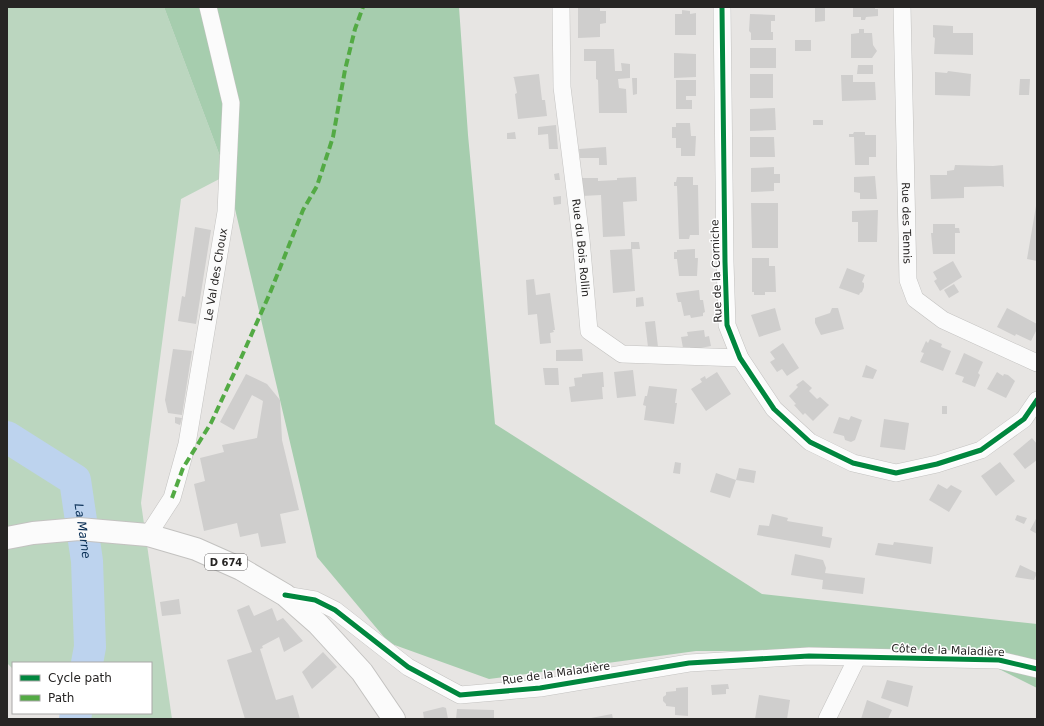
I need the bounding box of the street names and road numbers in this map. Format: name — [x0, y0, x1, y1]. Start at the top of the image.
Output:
street label: Rue des Tennis — [899, 182, 914, 264]
street label: Rue du Bois Rollin — [569, 198, 592, 297]
street label: Rue de la Corniche — [708, 219, 725, 323]
street label: Le Val des Choux — [202, 227, 230, 322]
road number: D 674 — [205, 554, 247, 570]
street label: Côte de la Maladière — [891, 642, 1005, 659]
street label: Rue de la Maladière — [501, 659, 611, 688]

